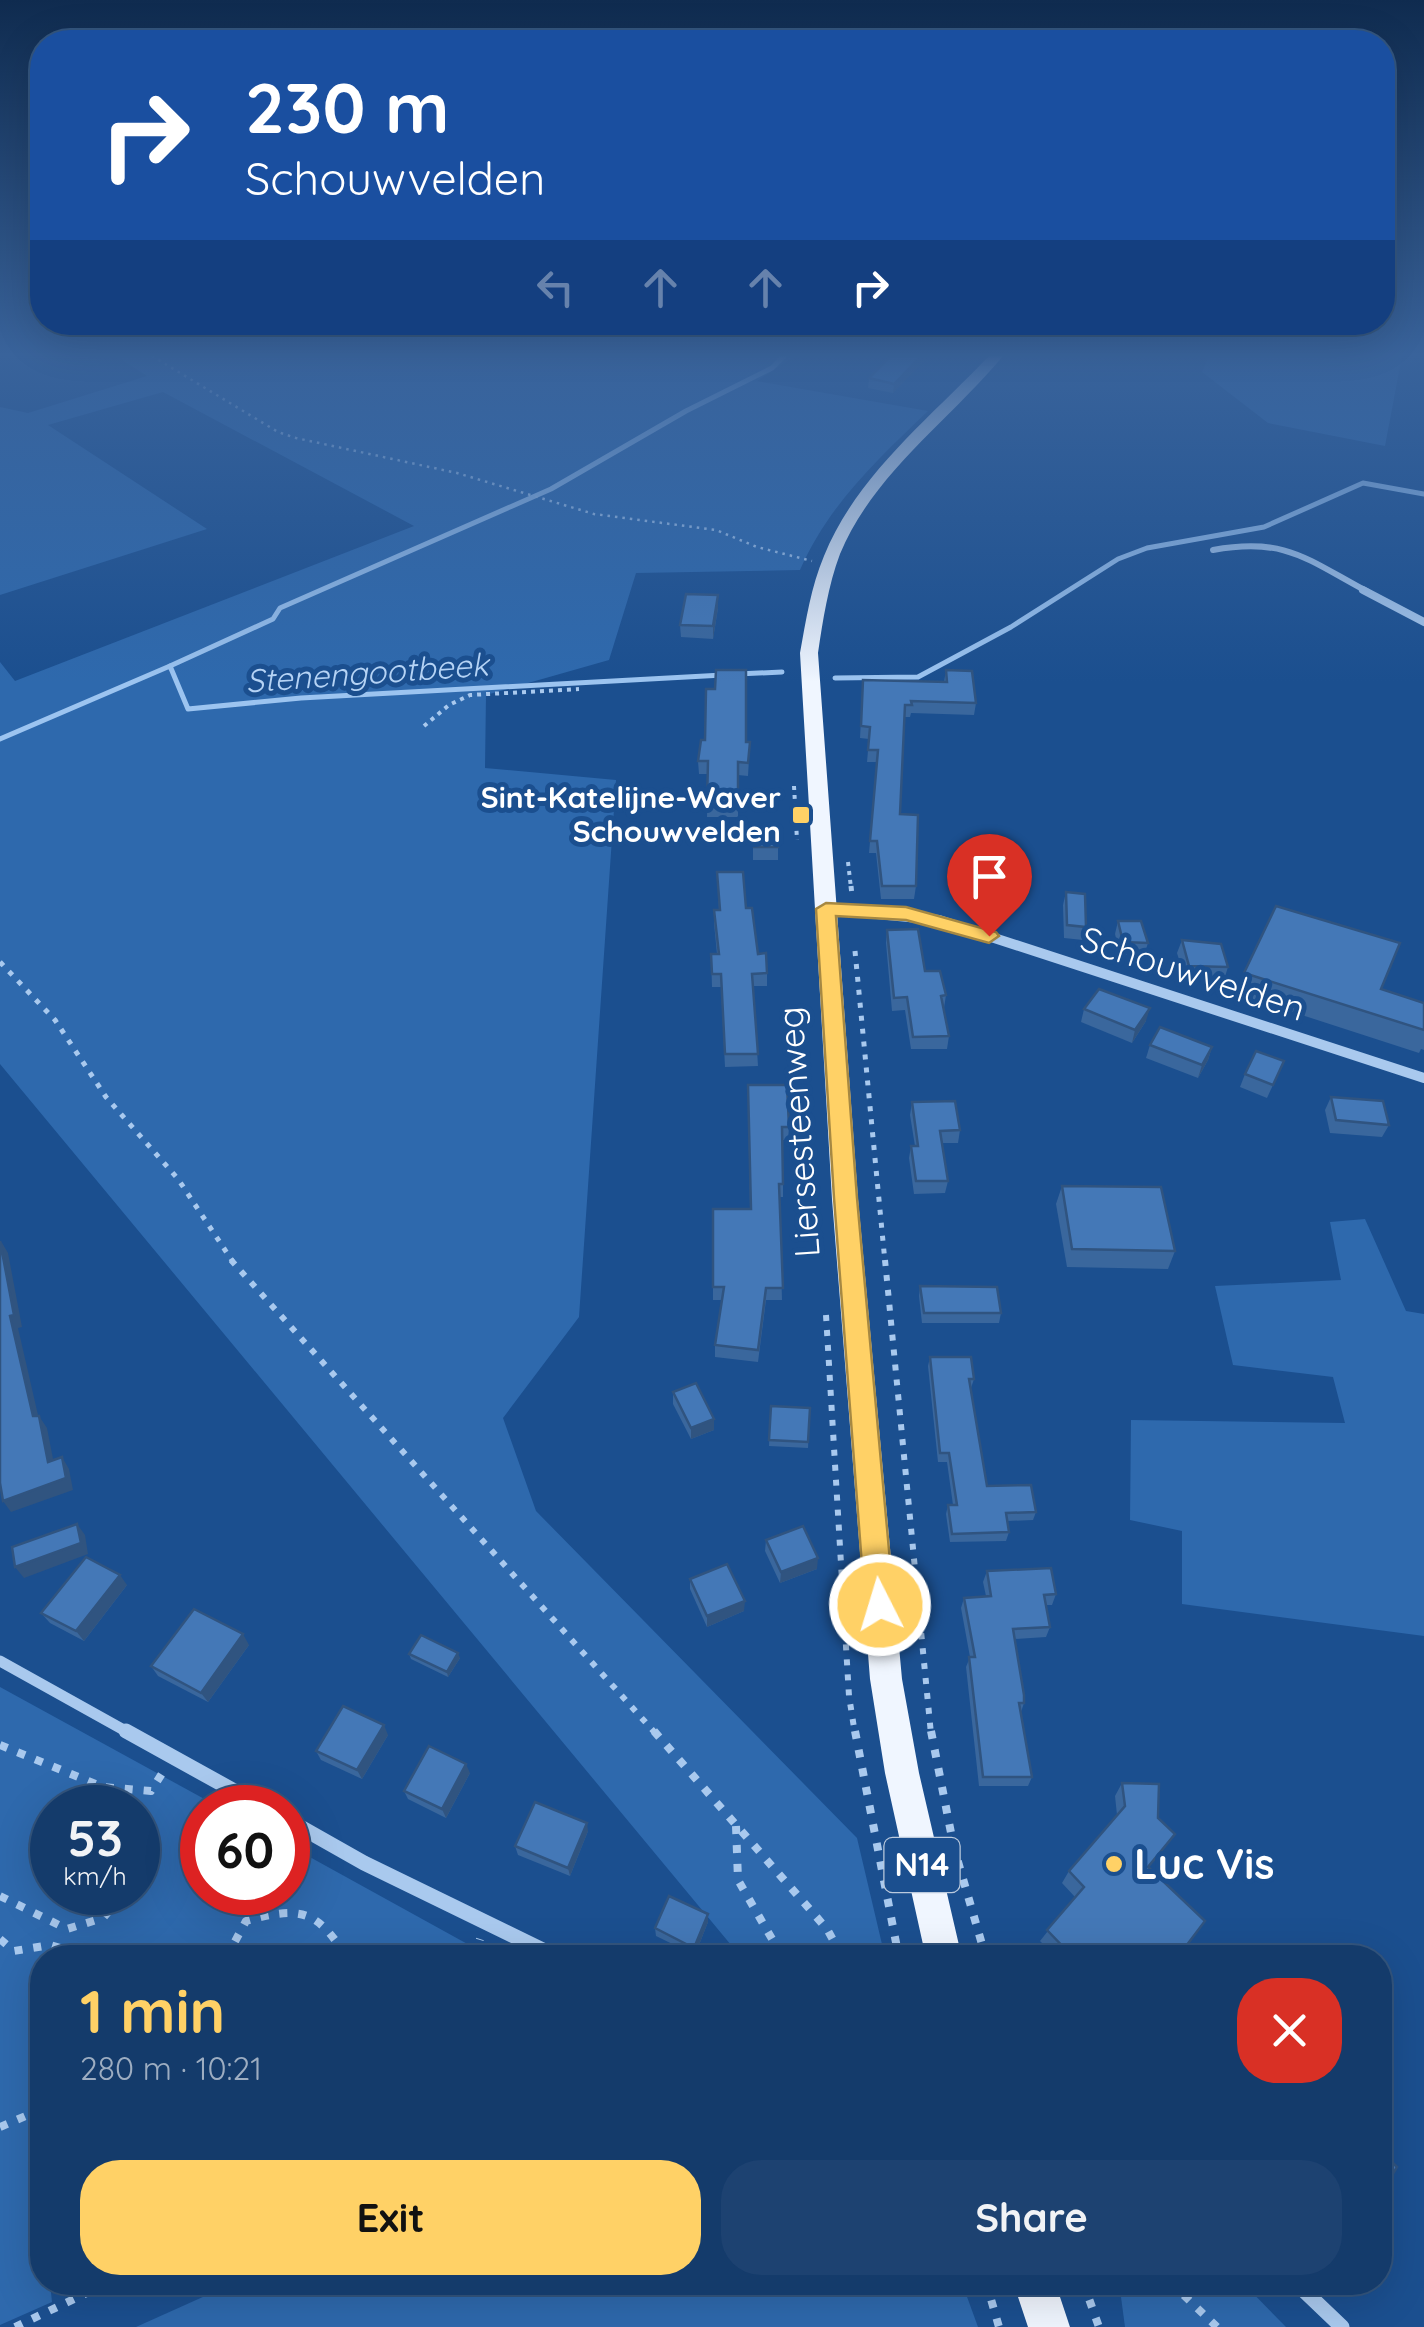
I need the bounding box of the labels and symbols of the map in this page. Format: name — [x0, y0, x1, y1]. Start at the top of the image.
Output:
water label: Stenengootbeek — [244, 643, 493, 700]
place label: Sint-Katelijne-Waver Schouwvelden — [481, 778, 781, 850]
marker: Sint-Katelijne-Waver Schouwvelden — [790, 804, 812, 826]
pin — [947, 834, 1032, 937]
street label: Schouwvelden — [1075, 916, 1311, 1030]
street label: Liersesteenweg — [767, 1005, 829, 1259]
position arrow — [828, 1553, 932, 1657]
speed limit sign: 60 — [180, 1785, 310, 1915]
place label: Luc Vis — [1134, 1837, 1275, 1890]
road number: N14 — [884, 1838, 960, 1892]
marker: Luc Vis — [1103, 1853, 1125, 1875]

